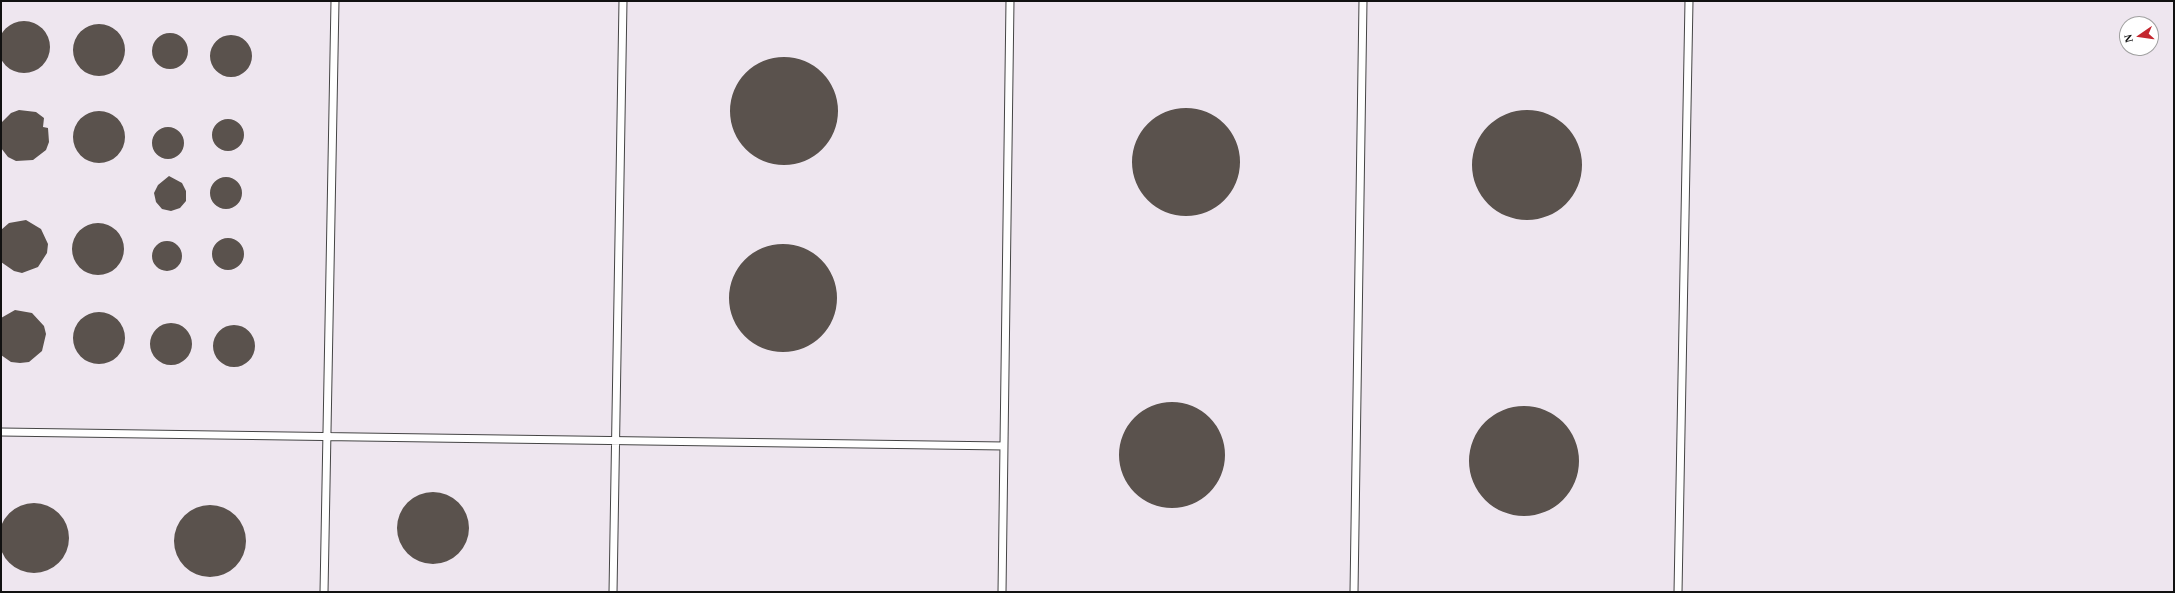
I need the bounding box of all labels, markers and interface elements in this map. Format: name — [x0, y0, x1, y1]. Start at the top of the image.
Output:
north arrow — [2119, 16, 2159, 56]
text: N — [2122, 33, 2135, 44]

